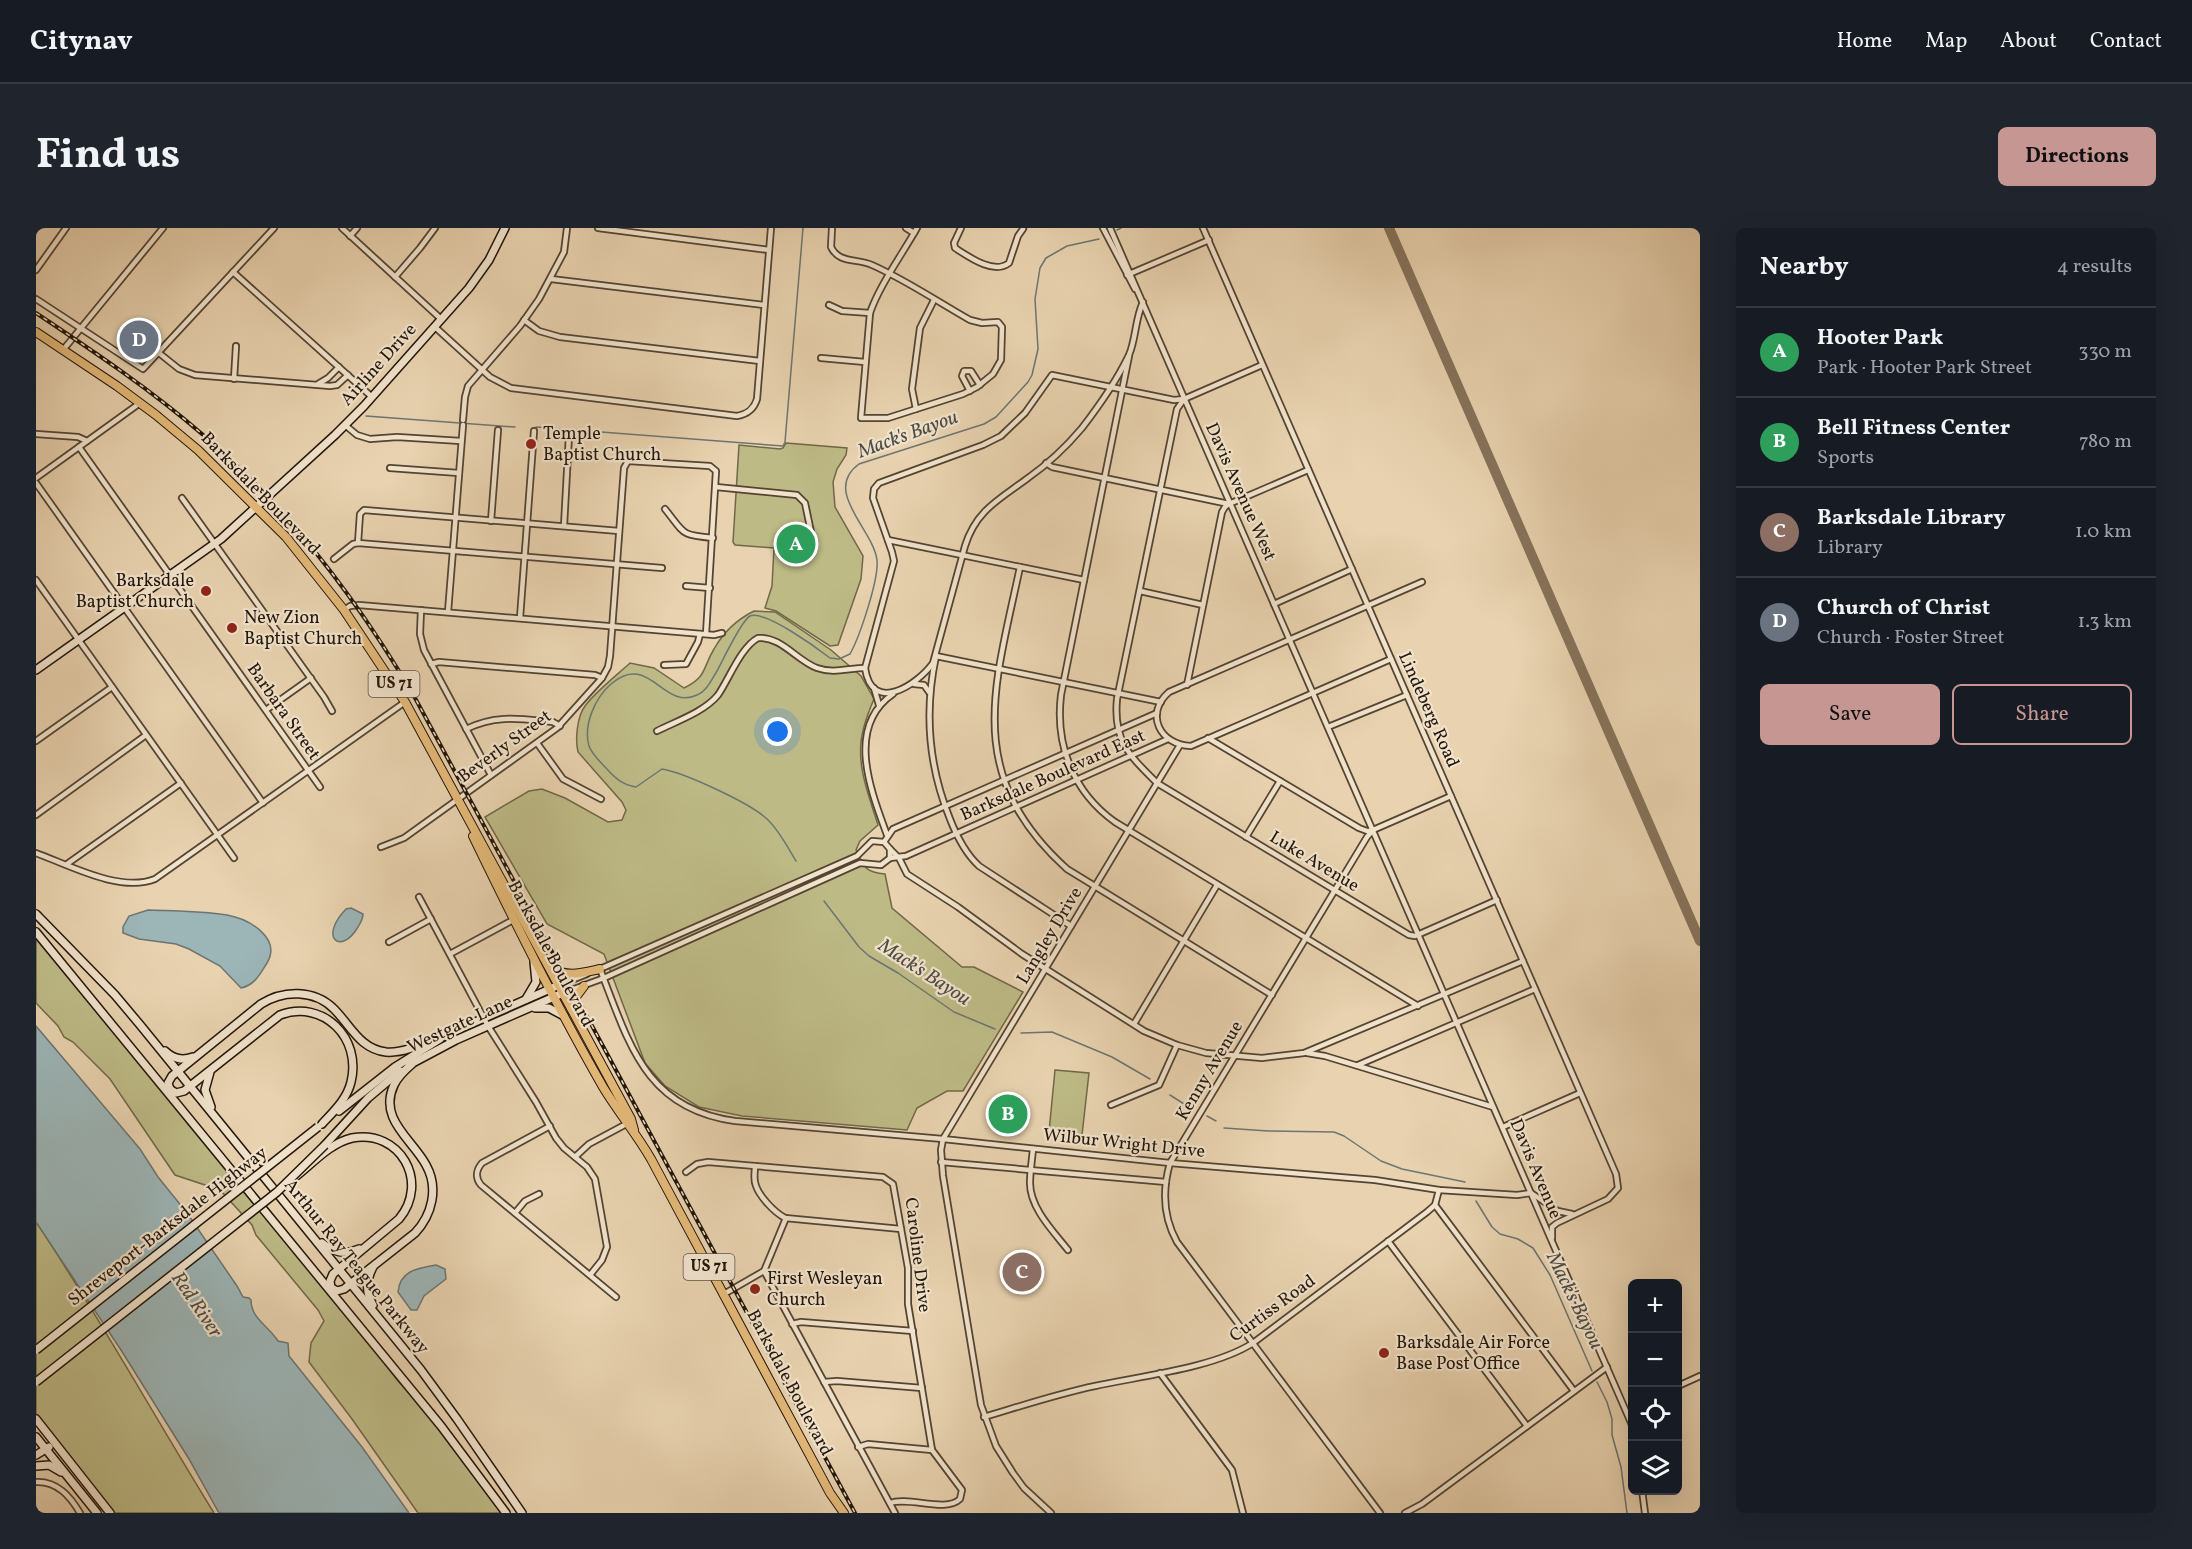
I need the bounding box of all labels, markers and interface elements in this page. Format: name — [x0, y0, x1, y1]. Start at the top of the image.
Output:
text: Citynav — [30, 22, 133, 61]
text: Home — [1837, 27, 1892, 56]
text: Map — [1925, 27, 1967, 56]
text: About — [2000, 27, 2057, 56]
text: Contact — [2090, 27, 2162, 56]
text: Find us — [36, 127, 180, 186]
button: Directions — [1998, 127, 2156, 186]
text: Nearby — [1760, 249, 1849, 285]
text: 4 results — [2057, 253, 2132, 281]
pin: D — [120, 318, 158, 362]
street label: Airline Drive — [335, 318, 423, 412]
text: Hooter Park — [1817, 323, 1943, 354]
text: A — [1772, 338, 1787, 366]
text: 330 m — [2078, 338, 2132, 366]
text: Park · Hooter Park Street — [1817, 354, 2032, 382]
water label: Mack's Bayou — [853, 404, 962, 466]
text: Bell Fitness Center — [1817, 413, 2010, 444]
street label: Davis Avenue West — [1198, 419, 1282, 565]
place label: Temple Baptist Church — [543, 422, 662, 468]
street label: Barksdale Boulevard — [194, 427, 326, 561]
text: B — [1773, 428, 1786, 456]
text: 780 m — [2079, 428, 2132, 456]
marker: Temple Baptist Church — [524, 437, 538, 451]
text: Sports — [1817, 444, 1874, 472]
text: Barksdale Library — [1817, 503, 2006, 534]
text: C — [1773, 518, 1786, 546]
text: 1.0 km — [2075, 518, 2132, 546]
pin: A — [776, 522, 816, 566]
text: Library — [1817, 534, 1883, 562]
place label: Barksdale Baptist Church — [76, 569, 194, 615]
marker: Barksdale Baptist Church — [199, 584, 213, 598]
text: Church of Christ — [1817, 593, 1990, 624]
place label: New Zion Baptist Church — [244, 606, 363, 652]
text: D — [1772, 608, 1787, 636]
text: 1.3 km — [2077, 608, 2132, 636]
marker: New Zion Baptist Church — [225, 621, 239, 635]
text: Church · Foster Street — [1817, 624, 2004, 652]
street label: Lindeberg Road — [1391, 648, 1465, 772]
street label: Barbara Street — [240, 658, 326, 766]
road number: US 71 — [368, 671, 420, 697]
button: Save — [1760, 684, 1940, 745]
button: Share — [1952, 684, 2132, 745]
street label: Beverly Street — [453, 704, 557, 790]
your location — [763, 717, 792, 746]
street label: Barksdale Boulevard East — [957, 724, 1149, 828]
street label: Luke Avenue — [1264, 825, 1364, 899]
street label: Barksdale Boulevard — [501, 876, 599, 1032]
street label: Langley Drive — [1011, 883, 1089, 989]
water label: Mack's Bayou — [872, 932, 976, 1013]
street label: Westgate Lane — [403, 990, 517, 1060]
street label: Kenny Avenue — [1170, 1016, 1250, 1126]
pin: B — [988, 1092, 1028, 1136]
street label: Davis Avenue — [1503, 1115, 1567, 1223]
street label: Wilbur Wright Drive — [1042, 1123, 1206, 1165]
street label: Shreveport-Barksdale Highway — [63, 1141, 273, 1313]
street label: Arthur Ray Teague Parkway — [277, 1174, 435, 1360]
street label: Caroline Drive — [898, 1196, 936, 1314]
water label: Mack's Bayou — [1538, 1247, 1610, 1354]
pin: C — [1002, 1250, 1042, 1294]
road number: US 71 — [684, 1254, 734, 1280]
water label: Red River — [164, 1266, 229, 1344]
place label: First Wesleyan Church — [767, 1267, 883, 1313]
street label: Curtiss Road — [1225, 1269, 1321, 1349]
map controls — [1628, 1279, 1682, 1495]
button: + — [1628, 1279, 1682, 1333]
marker: First Wesleyan Church — [748, 1282, 762, 1296]
street label: Barksdale Boulevard — [740, 1305, 838, 1461]
place label: Barksdale Air Force Base Post Office — [1396, 1331, 1550, 1377]
button: − — [1628, 1333, 1682, 1387]
marker: Barksdale Air Force Base Post Office — [1377, 1346, 1391, 1360]
button: locate — [1628, 1387, 1682, 1441]
button: layers — [1628, 1441, 1682, 1495]

